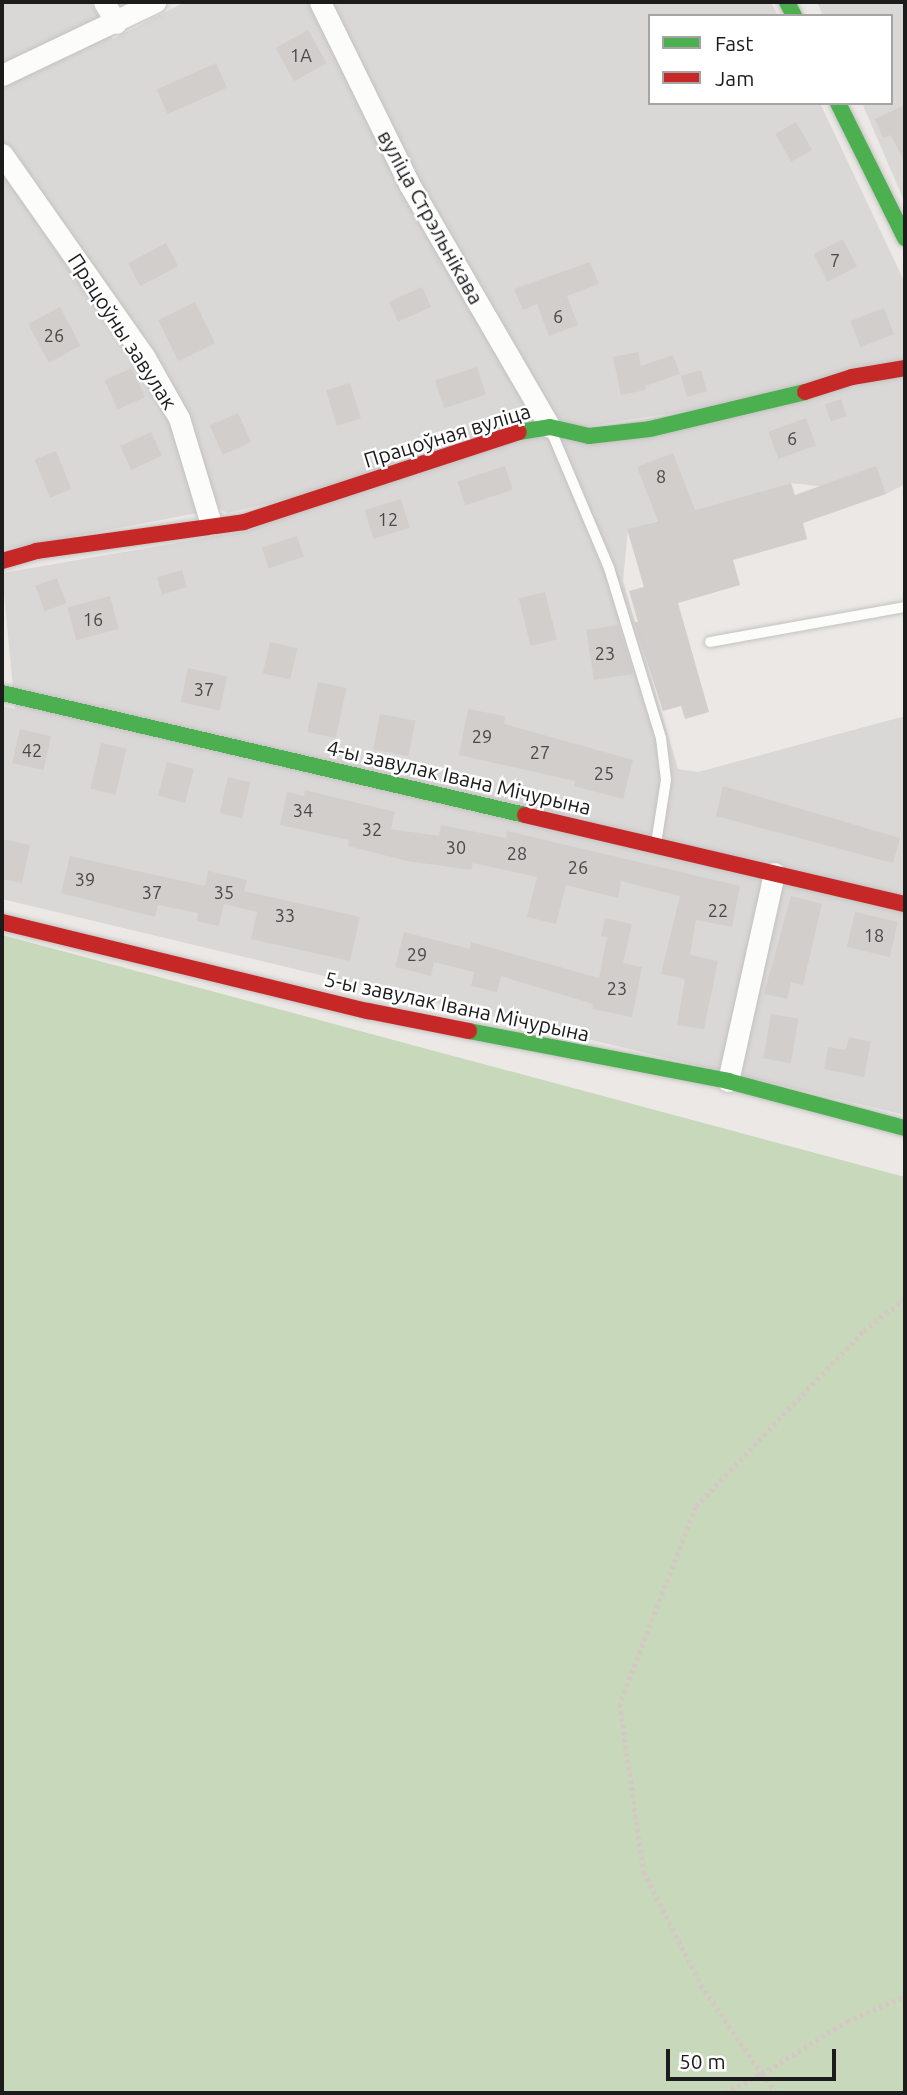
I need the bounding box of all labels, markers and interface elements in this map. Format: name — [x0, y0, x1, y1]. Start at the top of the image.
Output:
legend — [648, 14, 893, 105]
text: Fast — [715, 31, 753, 55]
house number: 1А — [290, 44, 312, 66]
text: Jam — [715, 66, 754, 90]
street label: вуліца Стрэльнікава — [373, 126, 489, 308]
street label: Працоўны завулак — [63, 248, 183, 414]
house number: 7 — [830, 249, 840, 271]
house number: 6 — [553, 305, 563, 327]
house number: 26 — [44, 324, 64, 346]
street label: Працоўная вуліца — [361, 398, 533, 472]
house number: 6 — [787, 427, 797, 449]
house number: 8 — [656, 465, 666, 487]
house number: 12 — [378, 508, 398, 530]
house number: 16 — [83, 608, 103, 630]
house number: 23 — [595, 642, 615, 664]
house number: 37 — [194, 678, 214, 700]
house number: 29 — [472, 725, 492, 747]
street label: 4-ы завулак Івана Мічурына — [324, 734, 594, 820]
house number: 42 — [22, 739, 42, 761]
house number: 27 — [530, 741, 550, 763]
house number: 25 — [594, 762, 614, 784]
house number: 34 — [293, 799, 313, 821]
house number: 32 — [362, 818, 382, 840]
house number: 30 — [446, 836, 466, 858]
house number: 28 — [507, 842, 527, 864]
house number: 26 — [568, 856, 588, 878]
house number: 39 — [75, 868, 95, 890]
house number: 37 — [142, 881, 162, 903]
house number: 35 — [214, 881, 234, 903]
house number: 22 — [708, 899, 728, 921]
house number: 33 — [275, 904, 295, 926]
house number: 18 — [864, 924, 884, 946]
house number: 29 — [407, 943, 427, 965]
street label: 5-ы завулак Івана Мічурына — [322, 966, 592, 1046]
house number: 23 — [607, 977, 627, 999]
scale bar — [669, 2036, 839, 2080]
text: 50 m — [679, 2049, 726, 2073]

